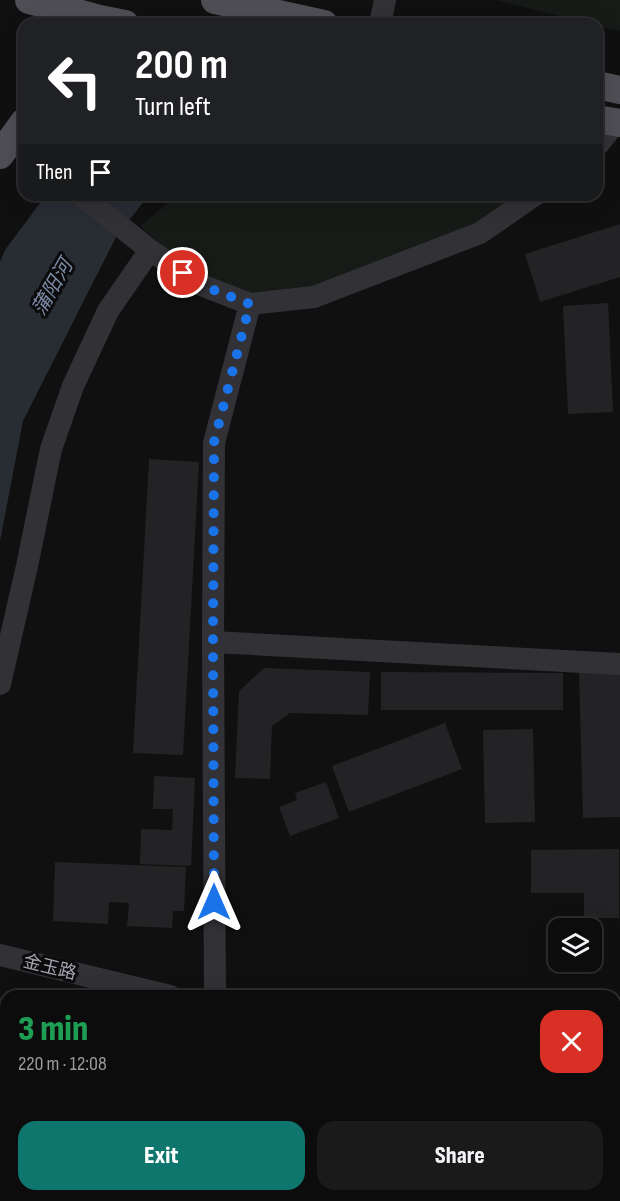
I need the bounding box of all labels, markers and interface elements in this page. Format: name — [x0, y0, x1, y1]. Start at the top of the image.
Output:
text: 200 m — [135, 40, 228, 91]
icon: left — [36, 42, 114, 120]
text: Turn left — [135, 91, 211, 123]
icon: arrive — [84, 156, 117, 189]
text: Then — [36, 159, 72, 186]
pin — [157, 247, 208, 298]
water label: 蒲阳河 — [27, 252, 80, 319]
icon: arrive — [166, 256, 199, 289]
position arrow — [182, 870, 246, 934]
map controls — [548, 918, 602, 972]
button: layers — [548, 918, 602, 972]
street label: 金玉路 — [21, 951, 79, 984]
text: 3 min — [18, 1008, 88, 1051]
button: close — [540, 1010, 603, 1073]
text: 220 m · 12:08 — [18, 1052, 107, 1076]
button: Exit — [18, 1121, 305, 1190]
button: Share — [317, 1121, 603, 1190]

